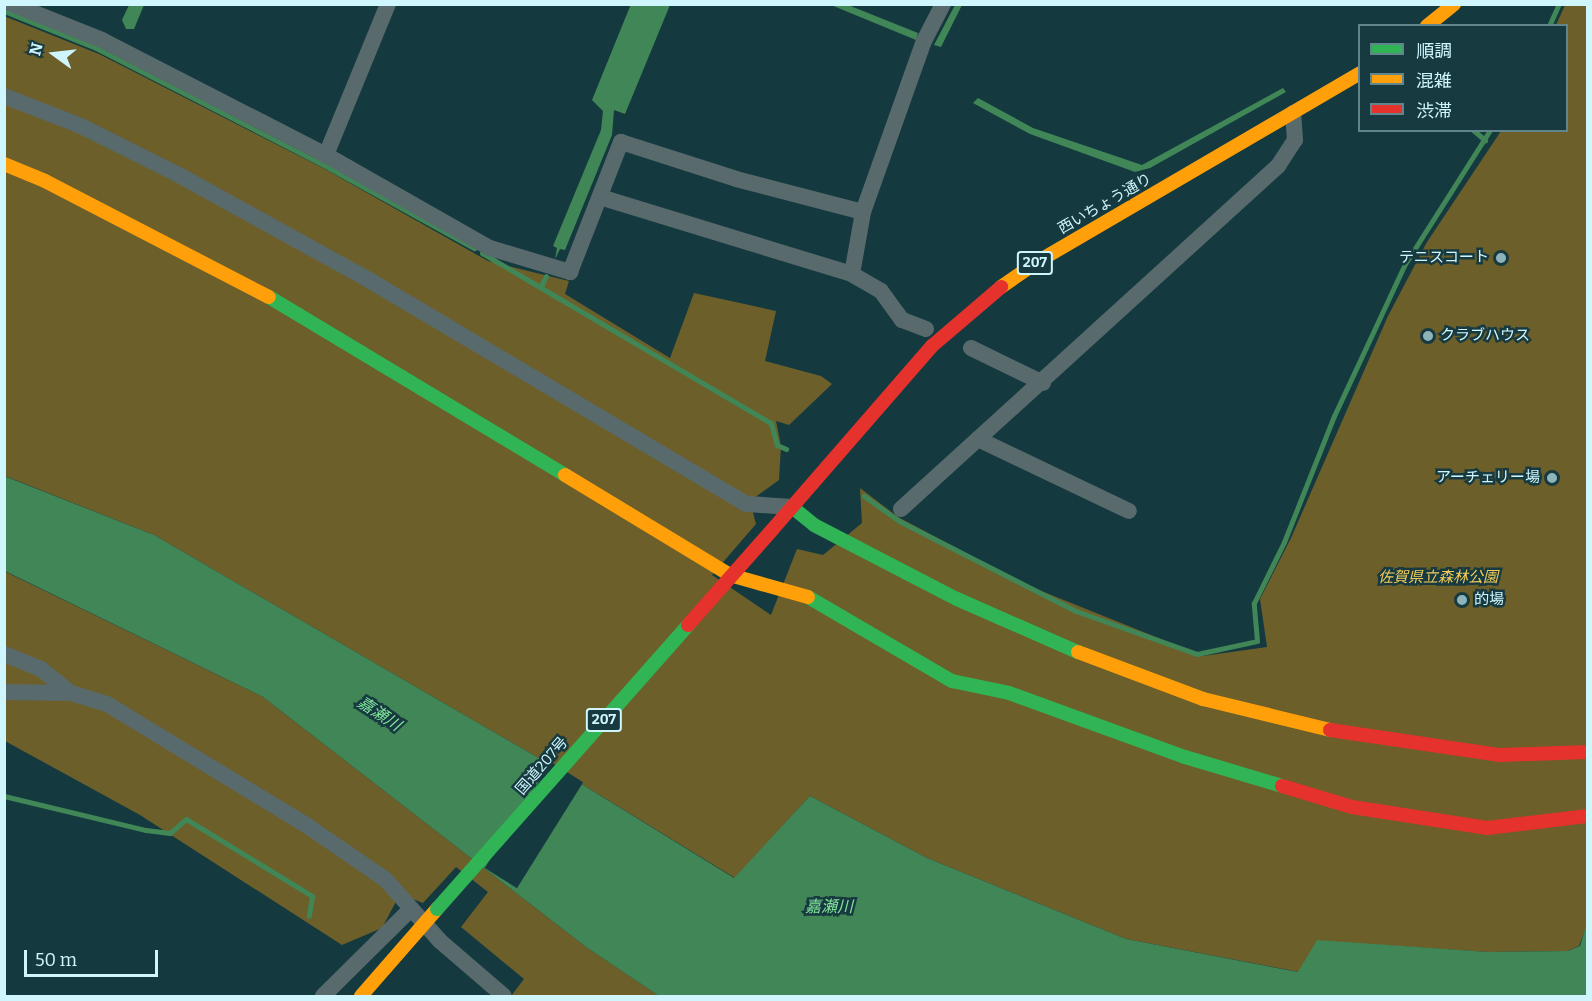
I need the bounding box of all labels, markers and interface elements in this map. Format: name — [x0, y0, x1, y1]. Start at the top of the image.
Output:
north arrow — [24, 24, 84, 84]
legend — [1358, 24, 1568, 132]
text: 順調 — [1416, 40, 1452, 62]
text: N — [25, 41, 47, 58]
text: 混雑 — [1416, 70, 1452, 92]
text: 渋滞 — [1416, 100, 1452, 122]
street label: 西いちょう通り — [1055, 170, 1155, 238]
place label: テニスコート — [1399, 249, 1489, 267]
marker: テニスコート — [1494, 251, 1508, 265]
road number: 207 — [1016, 252, 1054, 274]
place label: クラブハウス — [1440, 327, 1530, 345]
marker: クラブハウス — [1421, 329, 1435, 343]
place label: アーチェリー場 — [1436, 469, 1540, 487]
marker: アーチェリー場 — [1545, 471, 1559, 485]
park label: 佐賀県立森林公園 — [1378, 569, 1498, 587]
place label: 的場 — [1474, 591, 1504, 609]
marker: 的場 — [1455, 593, 1469, 607]
water label: 嘉瀬川 — [354, 693, 404, 735]
road number: 207 — [584, 709, 624, 731]
street label: 国道207号 — [512, 734, 572, 798]
water label: 嘉瀬川 — [805, 897, 853, 917]
scale bar — [27, 938, 160, 976]
text: 50 m — [35, 949, 77, 971]

